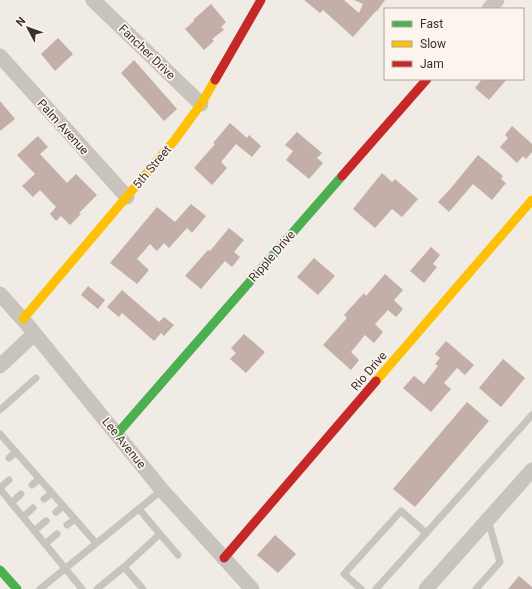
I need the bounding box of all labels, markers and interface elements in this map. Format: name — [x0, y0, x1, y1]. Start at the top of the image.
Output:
north arrow — [8, 8, 48, 48]
legend — [384, 8, 524, 80]
text: N — [13, 14, 28, 29]
text: Fast — [420, 17, 443, 31]
street label: Fancher Drive — [116, 22, 178, 82]
text: Slow — [420, 37, 446, 51]
text: Jam — [420, 57, 444, 71]
street label: Palm Avenue — [34, 96, 92, 158]
street label: 5th Street — [130, 143, 174, 191]
street label: Ripple Drive — [246, 228, 298, 284]
street label: Rio Drive — [348, 349, 390, 393]
street label: Lee Avenue — [99, 415, 149, 471]

